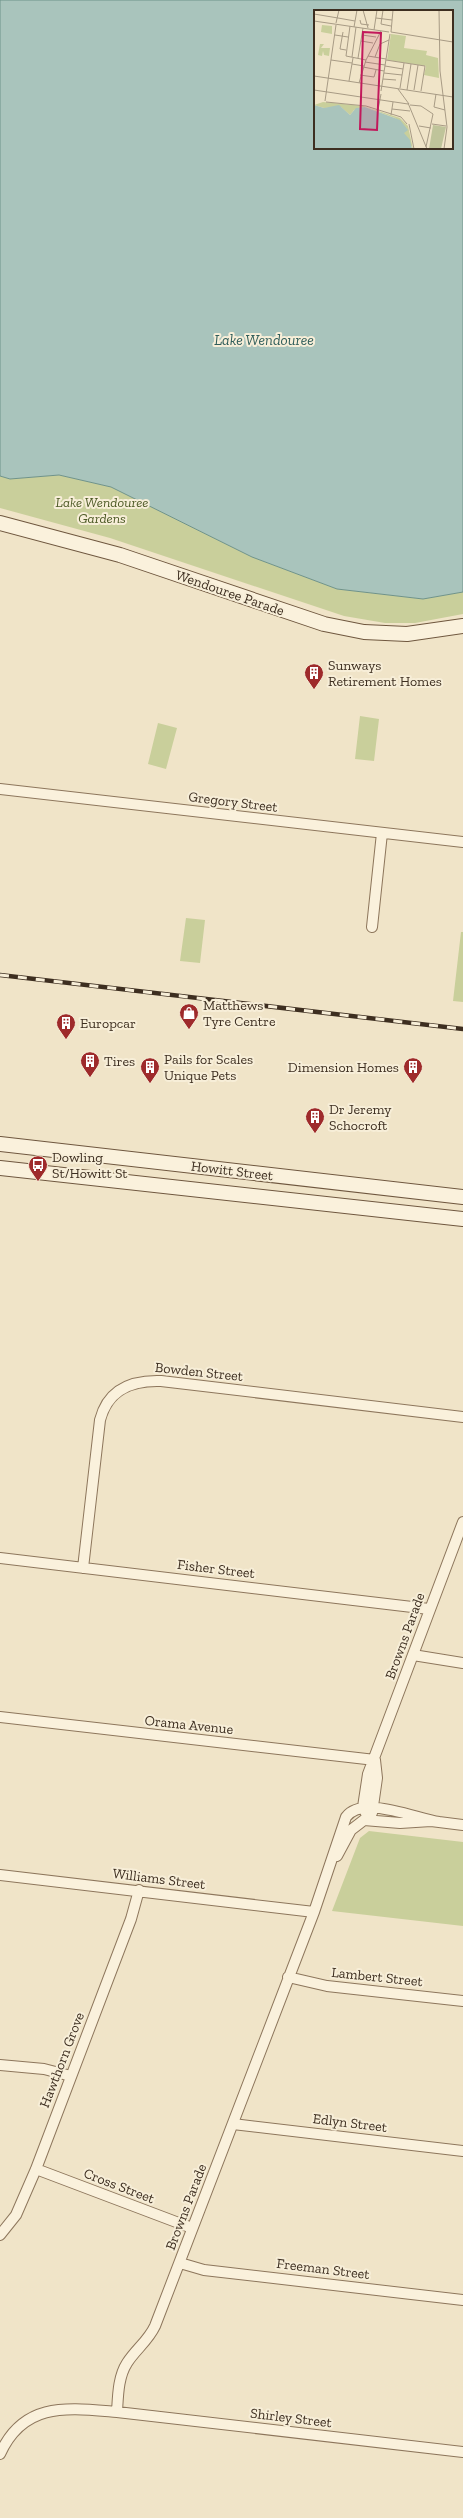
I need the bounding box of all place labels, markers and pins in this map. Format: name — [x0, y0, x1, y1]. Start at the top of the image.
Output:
place label: Sunways Retirement Homes — [328, 657, 442, 690]
building icon: Sunways Retirement Homes — [303, 662, 325, 690]
place label: Matthews Tyre Centre — [203, 997, 276, 1030]
shop icon: Matthews Tyre Centre — [178, 1002, 200, 1030]
building icon: Europcar — [55, 1012, 77, 1040]
place label: Europcar — [80, 1015, 136, 1032]
building icon: Tires — [79, 1050, 101, 1078]
place label: Pails for Scales Unique Pets — [164, 1051, 253, 1084]
place label: Tires — [104, 1053, 135, 1070]
building icon: Pails for Scales Unique Pets — [139, 1056, 161, 1084]
building icon: Dimension Homes — [402, 1056, 424, 1084]
place label: Dimension Homes — [288, 1059, 399, 1076]
place label: Dr Jeremy Schocroft — [329, 1101, 392, 1134]
building icon: Dr Jeremy Schocroft — [304, 1106, 326, 1134]
place label: Dowling St/Howitt St — [52, 1149, 128, 1182]
bus stop icon: Dowling St/Howitt St — [27, 1154, 49, 1182]

